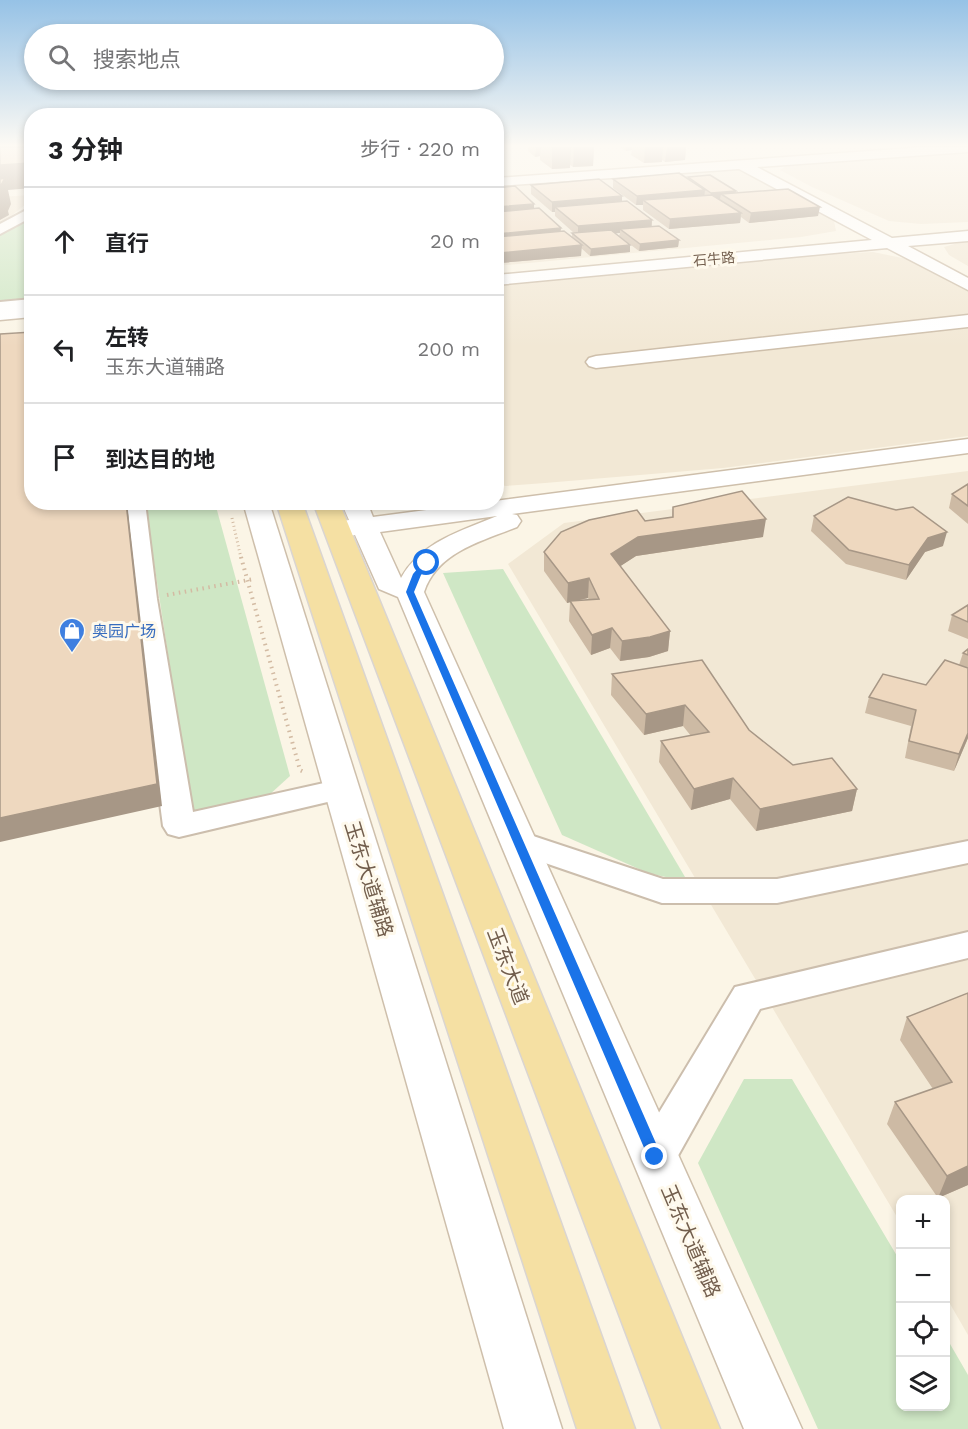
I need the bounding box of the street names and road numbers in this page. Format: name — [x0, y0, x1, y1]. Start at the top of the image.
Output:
street label: 石牛路 — [692, 249, 736, 269]
street label: 玉东大道辅路 — [340, 818, 398, 940]
street label: 玉东大道 — [482, 924, 534, 1008]
street label: 玉东大道辅路 — [657, 1181, 725, 1301]

